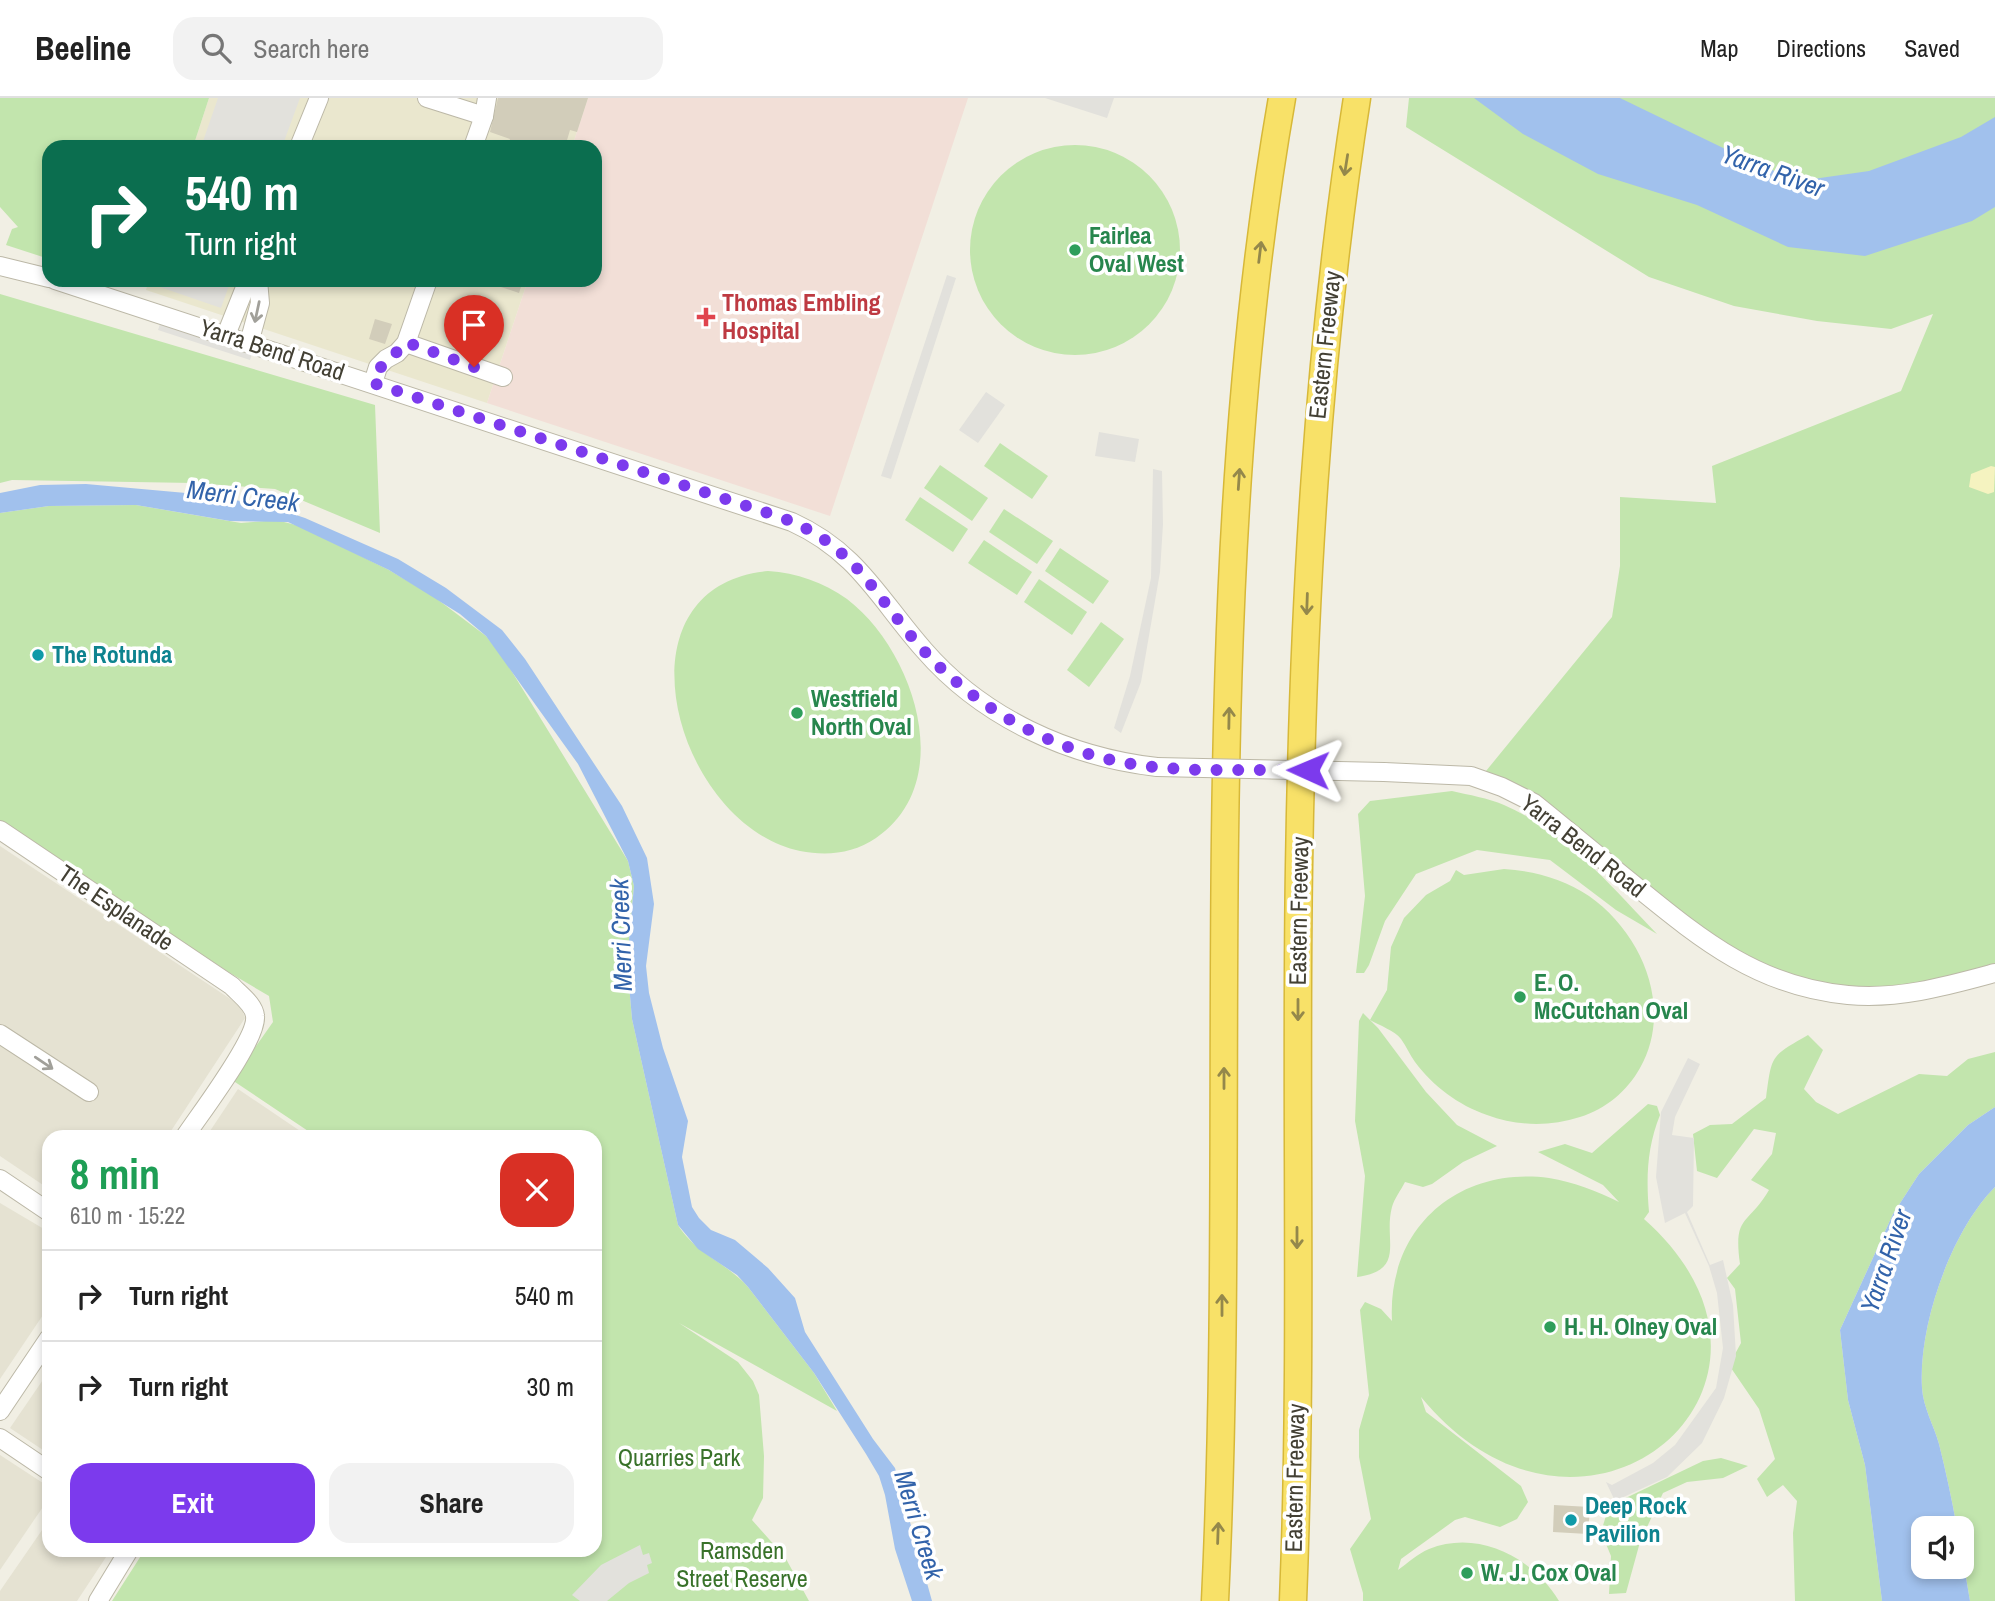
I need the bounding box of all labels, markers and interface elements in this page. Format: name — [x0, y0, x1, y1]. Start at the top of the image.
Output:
search box — [173, 17, 663, 80]
text: Beeline — [35, 26, 131, 70]
icon: search — [197, 29, 235, 67]
text: Search here — [253, 31, 369, 66]
text: Map — [1700, 32, 1738, 64]
text: Directions — [1776, 32, 1866, 64]
text: Saved — [1904, 32, 1960, 64]
water label: Yarra River — [1717, 136, 1830, 206]
one-way arrow — [1339, 154, 1352, 176]
text: 540 m — [185, 159, 299, 225]
icon: right — [70, 168, 161, 259]
place label: Fairlea Oval West — [1089, 219, 1184, 279]
text: Turn right — [185, 222, 297, 265]
one-way arrow — [1254, 241, 1267, 264]
marker: Fairlea Oval West — [1067, 242, 1083, 258]
street label: Eastern Freeway — [1300, 269, 1348, 421]
place label: Thomas Embling Hospital — [722, 286, 881, 346]
pin — [444, 295, 504, 367]
one-way arrow — [250, 300, 264, 323]
icon: arrive — [455, 306, 493, 344]
marker: Thomas Embling Hospital — [696, 307, 716, 327]
street label: Yarra Bend Road — [196, 311, 349, 388]
one-way arrow — [1233, 467, 1246, 490]
water label: Merri Creek — [185, 471, 302, 520]
one-way arrow — [1300, 592, 1313, 615]
place label: The Rotunda — [52, 638, 172, 670]
marker: The Rotunda — [30, 647, 46, 663]
place label: Westfield North Oval — [811, 682, 912, 742]
marker: Westfield North Oval — [789, 705, 805, 721]
one-way arrow — [1222, 707, 1235, 730]
position arrow — [1271, 733, 1345, 807]
street label: Yarra Bend Road — [1514, 786, 1653, 904]
street label: Eastern Freeway — [1281, 836, 1315, 986]
street label: The Esplanade — [53, 857, 180, 957]
water label: Merri Creek — [601, 877, 640, 992]
place label: E. O. McCutchan Oval — [1534, 966, 1688, 1026]
marker: E. O. McCutchan Oval — [1512, 989, 1528, 1005]
one-way arrow — [1291, 999, 1305, 1022]
one-way arrow — [34, 1057, 54, 1071]
one-way arrow — [1217, 1067, 1230, 1090]
text: 8 min — [70, 1146, 160, 1202]
button: close — [500, 1153, 574, 1227]
text: 610 m · 15:22 — [70, 1200, 185, 1231]
water label: Yarra River — [1852, 1204, 1920, 1317]
one-way arrow — [1290, 1226, 1304, 1249]
icon: right — [70, 1277, 108, 1315]
text: Turn right — [129, 1278, 228, 1313]
text: 540 m — [515, 1278, 574, 1313]
one-way arrow — [1215, 1294, 1229, 1317]
place label: H. H. Olney Oval — [1564, 1310, 1717, 1342]
marker: H. H. Olney Oval — [1542, 1319, 1558, 1335]
icon: right — [70, 1368, 108, 1406]
text: Turn right — [129, 1369, 228, 1404]
text: 30 m — [527, 1369, 574, 1404]
street label: Eastern Freeway — [1277, 1403, 1311, 1553]
park label: Quarries Park — [618, 1441, 740, 1473]
button: Exit — [70, 1463, 315, 1543]
button: Share — [329, 1463, 574, 1543]
water label: Merri Creek — [886, 1466, 953, 1585]
place label: Deep Rock Pavilion — [1585, 1489, 1687, 1549]
marker: Deep Rock Pavilion — [1563, 1512, 1579, 1528]
map controls — [1911, 1516, 1974, 1579]
button: sound — [1911, 1516, 1974, 1579]
one-way arrow — [1212, 1522, 1225, 1545]
park label: Ramsden Street Reserve — [676, 1534, 808, 1594]
place label: W. J. Cox Oval — [1481, 1556, 1617, 1588]
marker: W. J. Cox Oval — [1459, 1565, 1475, 1581]

